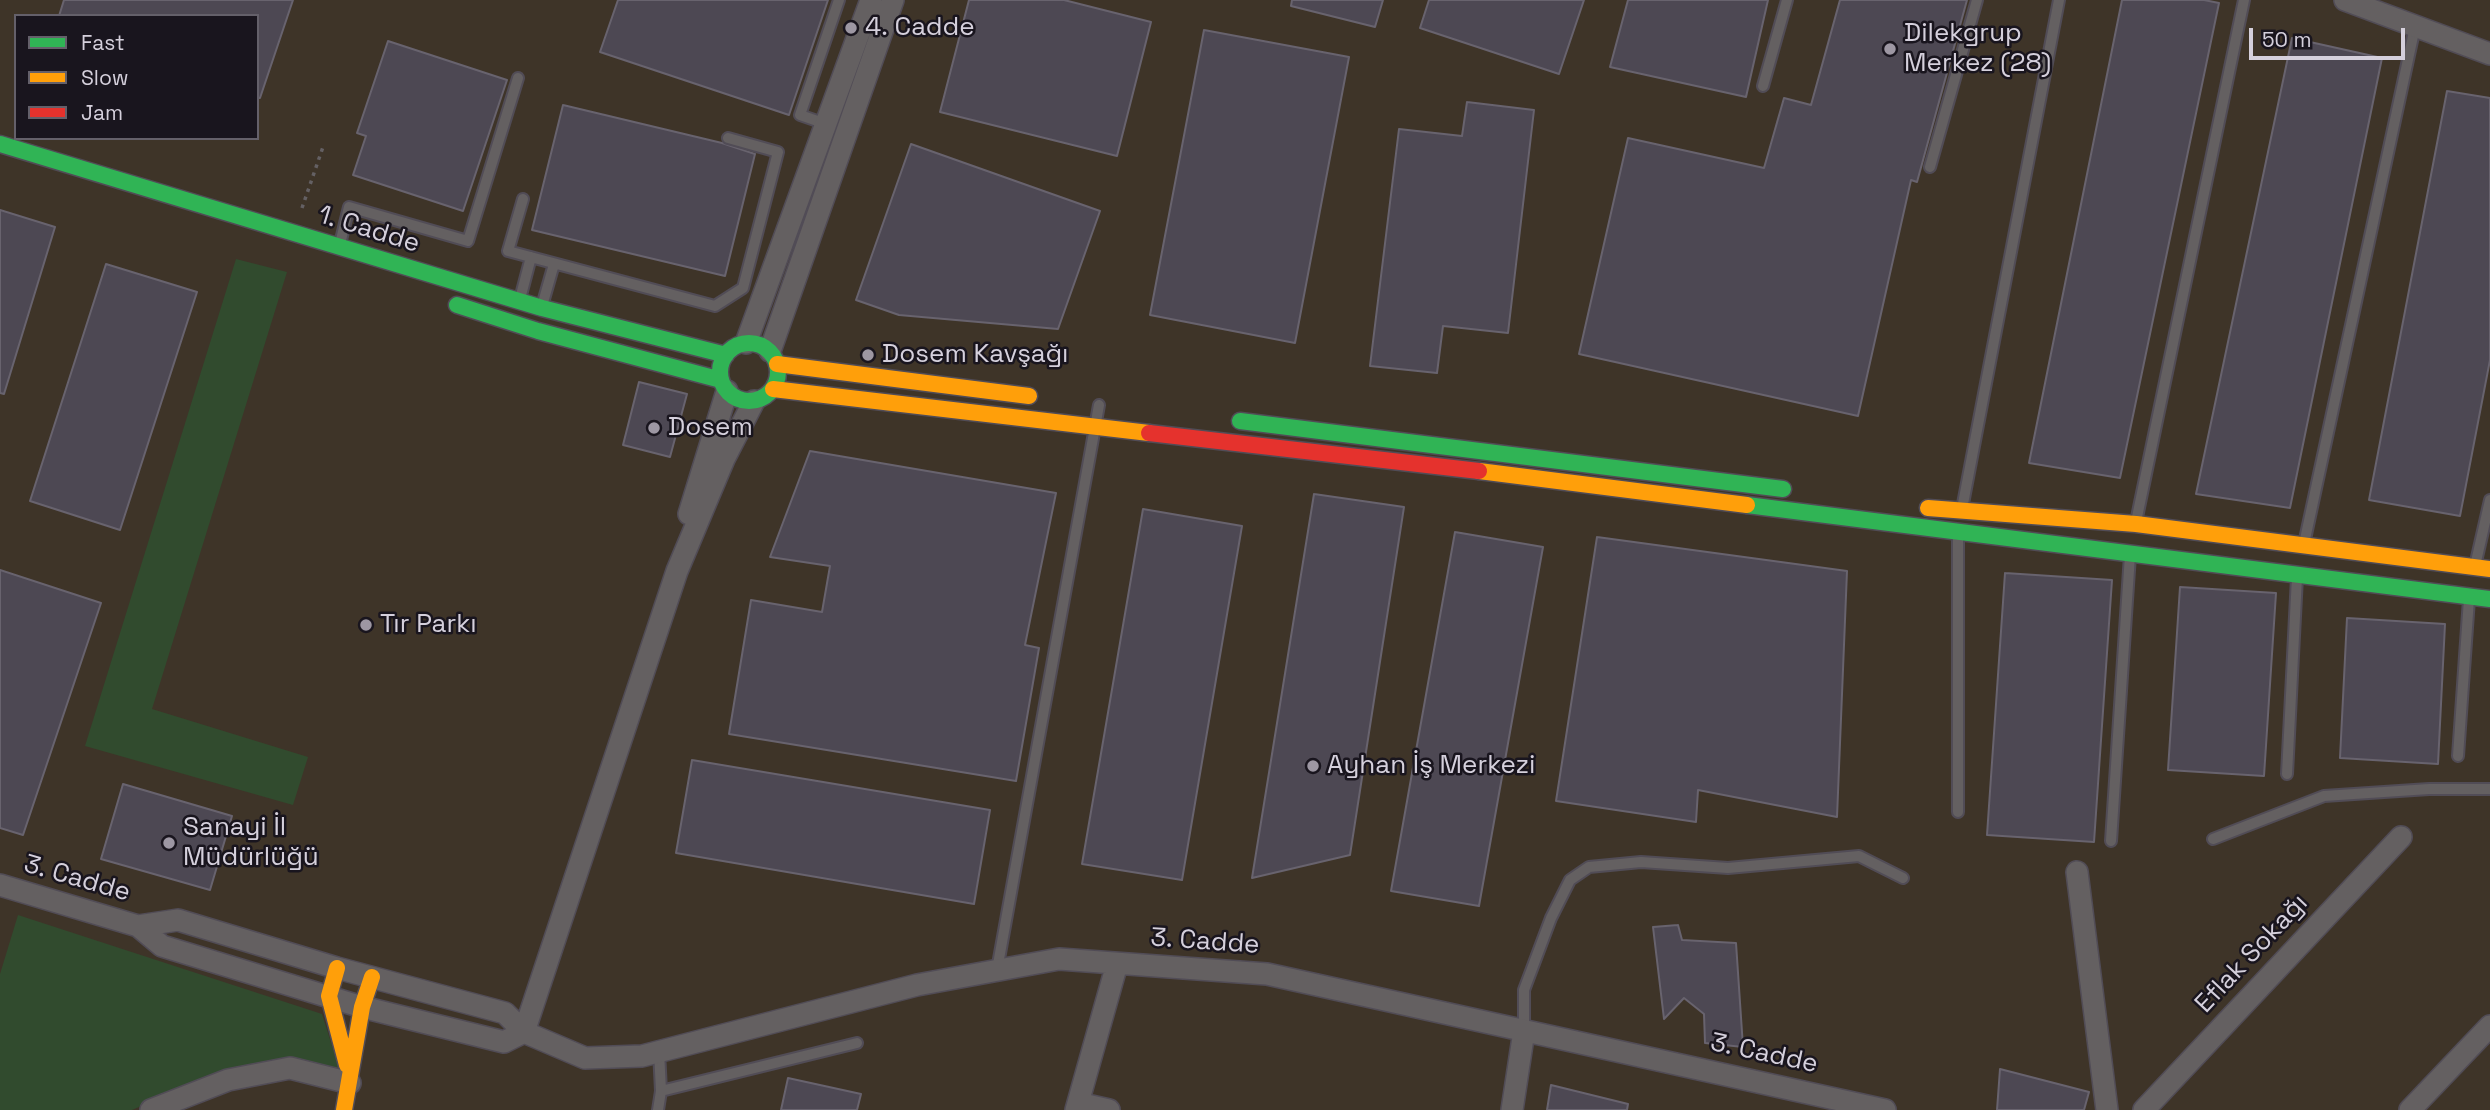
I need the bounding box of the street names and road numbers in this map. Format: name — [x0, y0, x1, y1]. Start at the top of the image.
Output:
street label: 1. Cadde — [315, 200, 423, 260]
street label: 3. Cadde — [20, 849, 134, 909]
street label: Eflak Sokağı — [2189, 888, 2315, 1020]
street label: 3. Cadde — [1149, 923, 1261, 961]
street label: 3. Cadde — [1707, 1027, 1821, 1081]

